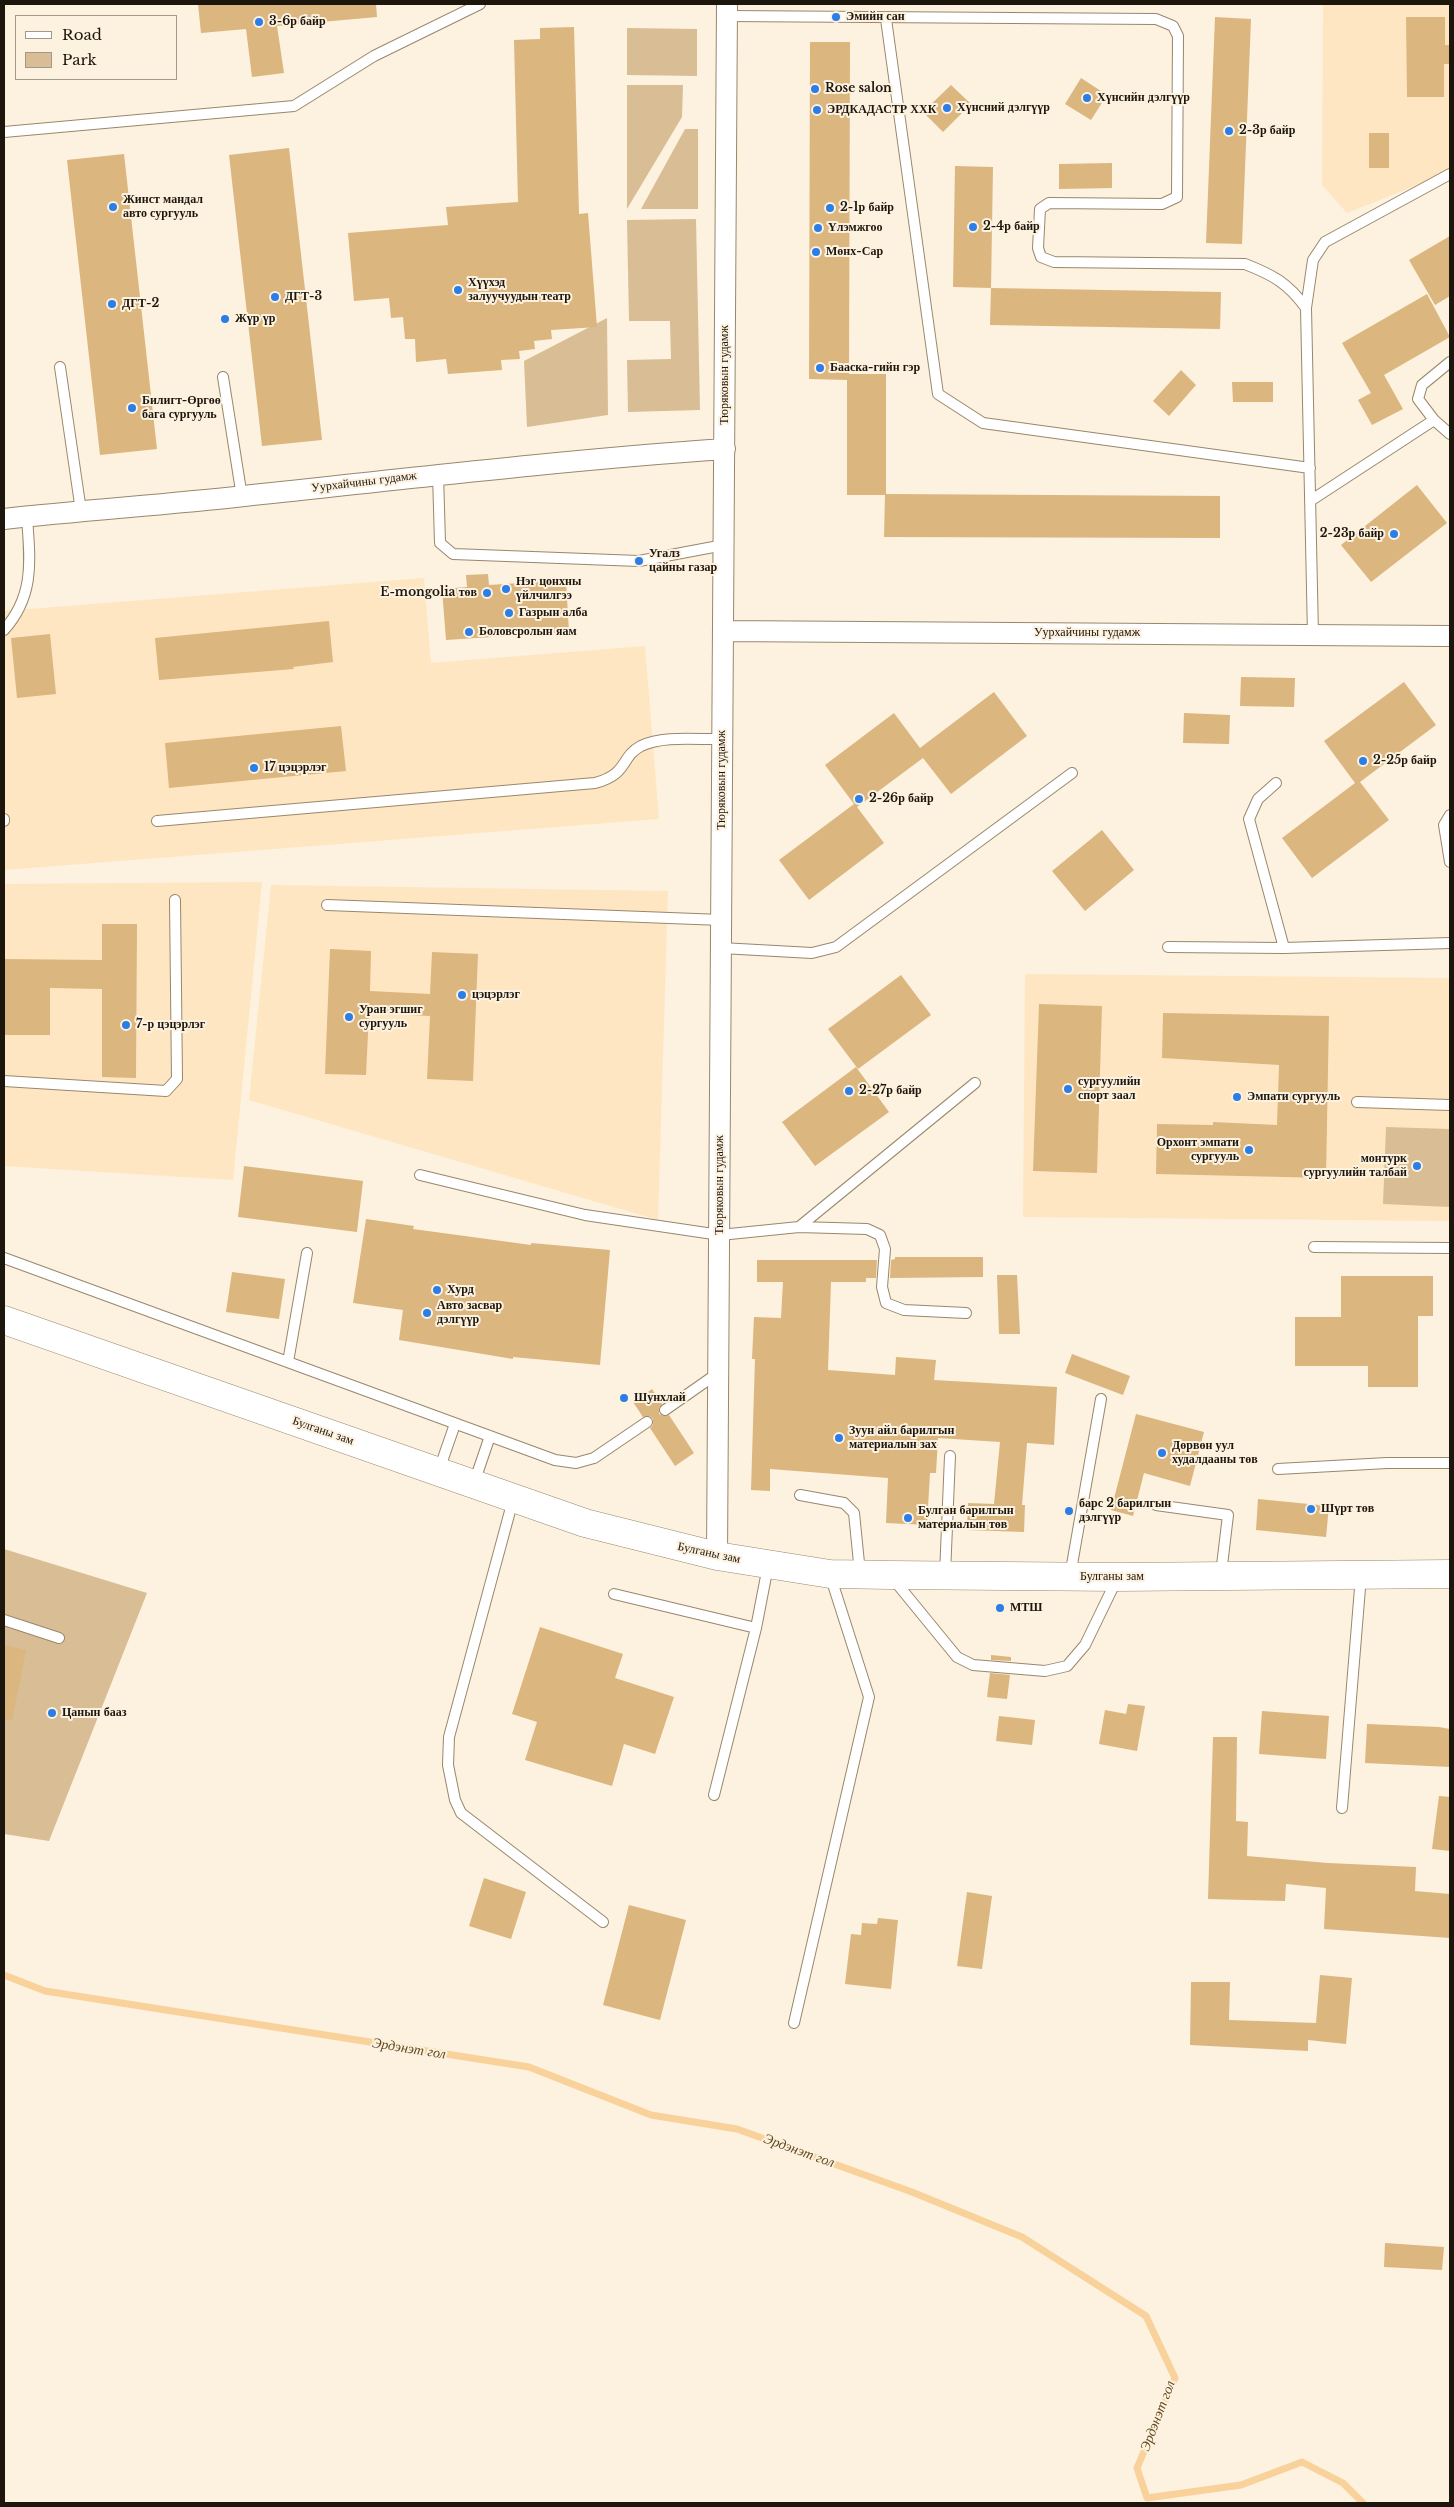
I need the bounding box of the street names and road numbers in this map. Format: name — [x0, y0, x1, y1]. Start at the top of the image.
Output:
street label: Тюряковын гудамж — [718, 325, 732, 425]
street label: Уурхайчины гудамж — [311, 468, 417, 496]
street label: Уурхайчины гудамж — [1034, 626, 1140, 640]
street label: Тюряковын гудамж — [715, 730, 729, 830]
street label: Тюряковын гудамж — [713, 1135, 727, 1235]
street label: Булганы зам — [290, 1414, 356, 1448]
street label: Булганы зам — [676, 1539, 742, 1567]
street label: Булганы зам — [1080, 1570, 1144, 1584]

